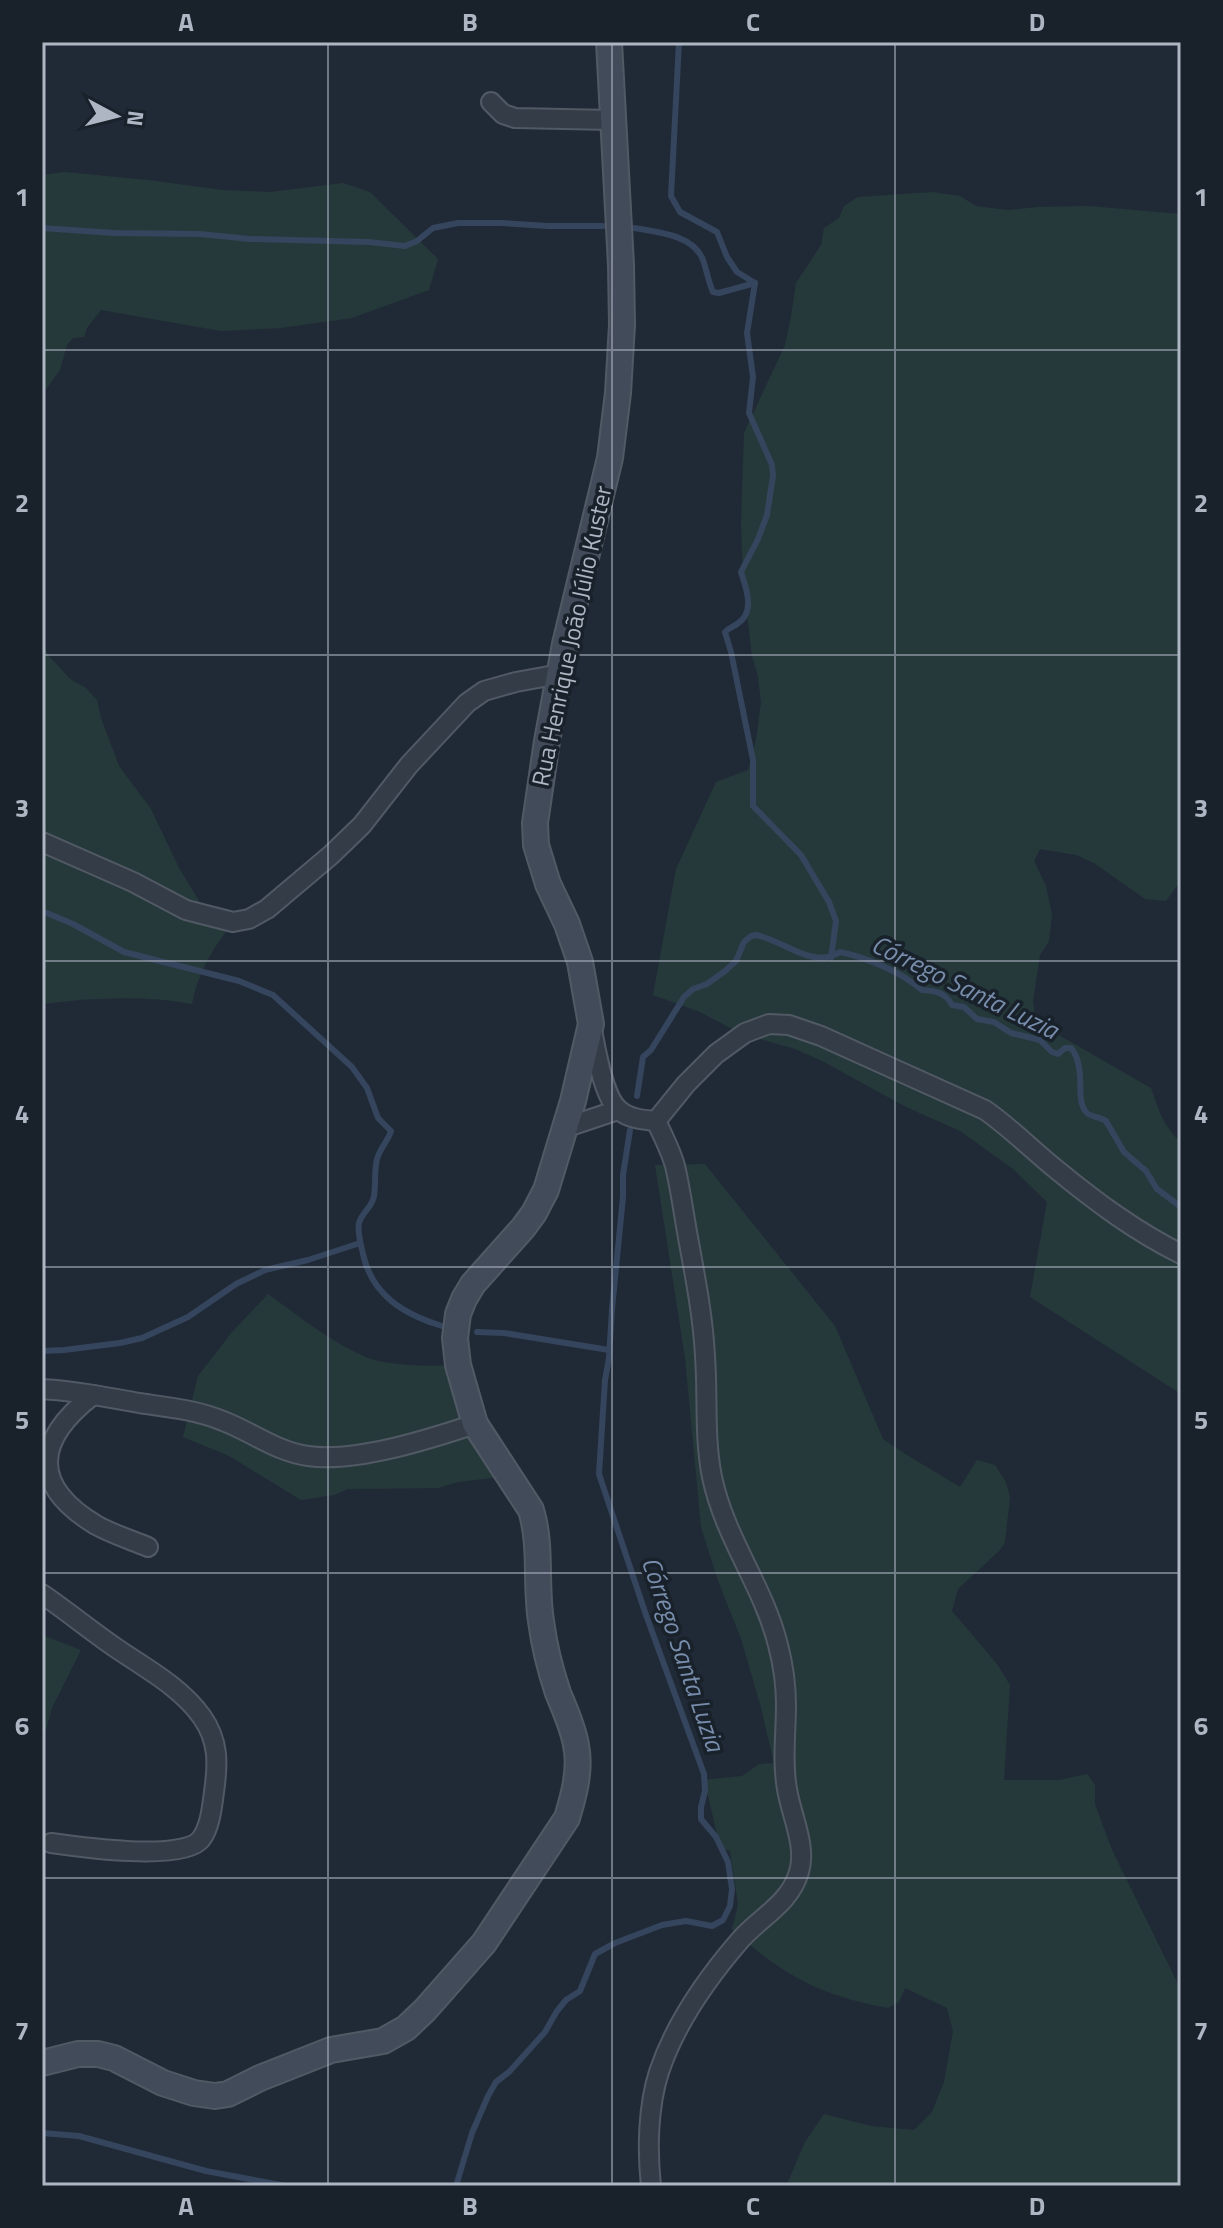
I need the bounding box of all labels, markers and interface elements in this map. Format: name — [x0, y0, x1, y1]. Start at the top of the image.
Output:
text: A — [178, 2, 194, 41]
text: B — [462, 2, 478, 41]
text: C — [746, 2, 760, 41]
text: D — [1029, 2, 1045, 41]
north arrow — [76, 76, 156, 156]
text: N — [118, 109, 154, 128]
text: 1 — [15, 177, 29, 216]
text: 1 — [1194, 177, 1208, 216]
street label: Rua Henrique João Júlio Kuster — [522, 482, 620, 789]
text: 2 — [15, 483, 29, 522]
text: 2 — [1194, 483, 1208, 522]
text: 3 — [15, 788, 29, 827]
text: 3 — [1194, 788, 1208, 827]
water label: Córrego Santa Luzia — [865, 924, 1067, 1050]
text: 4 — [15, 1094, 29, 1133]
text: 4 — [1194, 1094, 1208, 1133]
text: 5 — [15, 1400, 29, 1439]
text: 5 — [1194, 1400, 1208, 1439]
water label: Córrego Santa Luzia — [632, 1551, 736, 1758]
text: 6 — [15, 1706, 29, 1745]
text: 6 — [1194, 1706, 1208, 1745]
text: 7 — [15, 2011, 29, 2050]
text: 7 — [1194, 2011, 1208, 2050]
text: A — [178, 2186, 194, 2225]
text: B — [462, 2186, 478, 2225]
text: C — [746, 2186, 760, 2225]
text: D — [1029, 2186, 1045, 2225]

